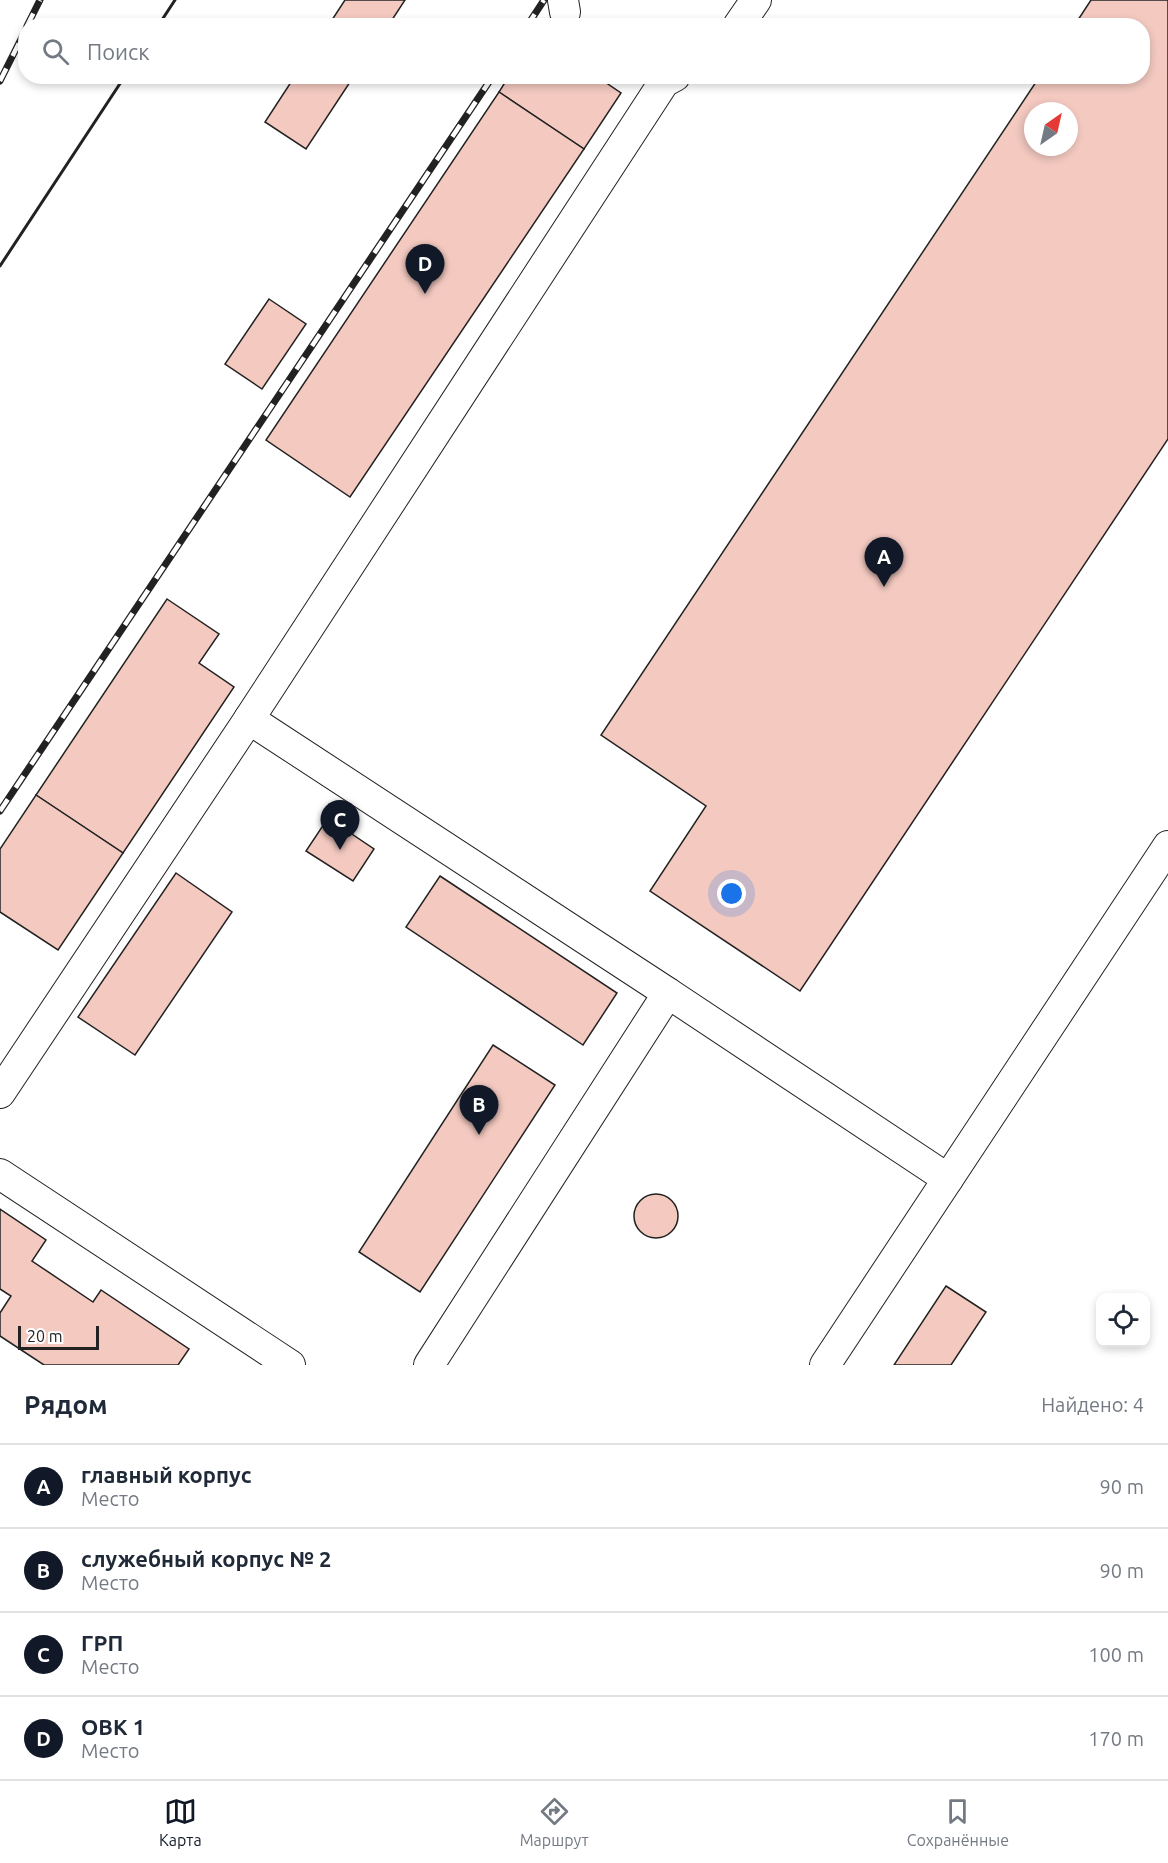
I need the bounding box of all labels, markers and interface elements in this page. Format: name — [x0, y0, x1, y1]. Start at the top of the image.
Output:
search box — [18, 18, 1150, 84]
icon: search — [39, 35, 72, 68]
text: Поиск — [87, 39, 150, 64]
north arrow — [1024, 102, 1078, 156]
pin: D — [406, 244, 444, 294]
pin: A — [864, 538, 904, 587]
pin: C — [320, 800, 360, 850]
your location — [717, 879, 746, 908]
pin: B — [460, 1086, 498, 1135]
map controls — [1096, 1293, 1150, 1347]
button: locate — [1096, 1293, 1150, 1347]
scale bar — [18, 1323, 99, 1350]
text: 20 m — [27, 1327, 63, 1345]
text: Рядом — [24, 1390, 108, 1419]
text: Найдено: 4 — [1041, 1393, 1144, 1416]
text: главный корпус — [81, 1462, 251, 1487]
text: A — [36, 1475, 51, 1498]
text: 90 m — [1100, 1475, 1144, 1498]
text: Место — [81, 1487, 140, 1510]
text: служебный корпус № 2 — [81, 1546, 331, 1571]
text: B — [37, 1559, 50, 1582]
text: 90 m — [1100, 1559, 1144, 1582]
text: Место — [81, 1571, 140, 1594]
text: ГРП — [81, 1630, 123, 1655]
text: C — [37, 1643, 50, 1666]
text: 100 m — [1088, 1643, 1144, 1666]
text: Место — [81, 1655, 140, 1678]
text: ОВК 1 — [81, 1714, 145, 1739]
text: D — [36, 1727, 51, 1750]
text: 170 m — [1088, 1727, 1144, 1750]
text: Место — [81, 1739, 140, 1762]
tab: Карта — [159, 1795, 202, 1849]
tab: Маршрут — [520, 1795, 589, 1849]
tab: Сохранённые — [907, 1795, 1009, 1849]

